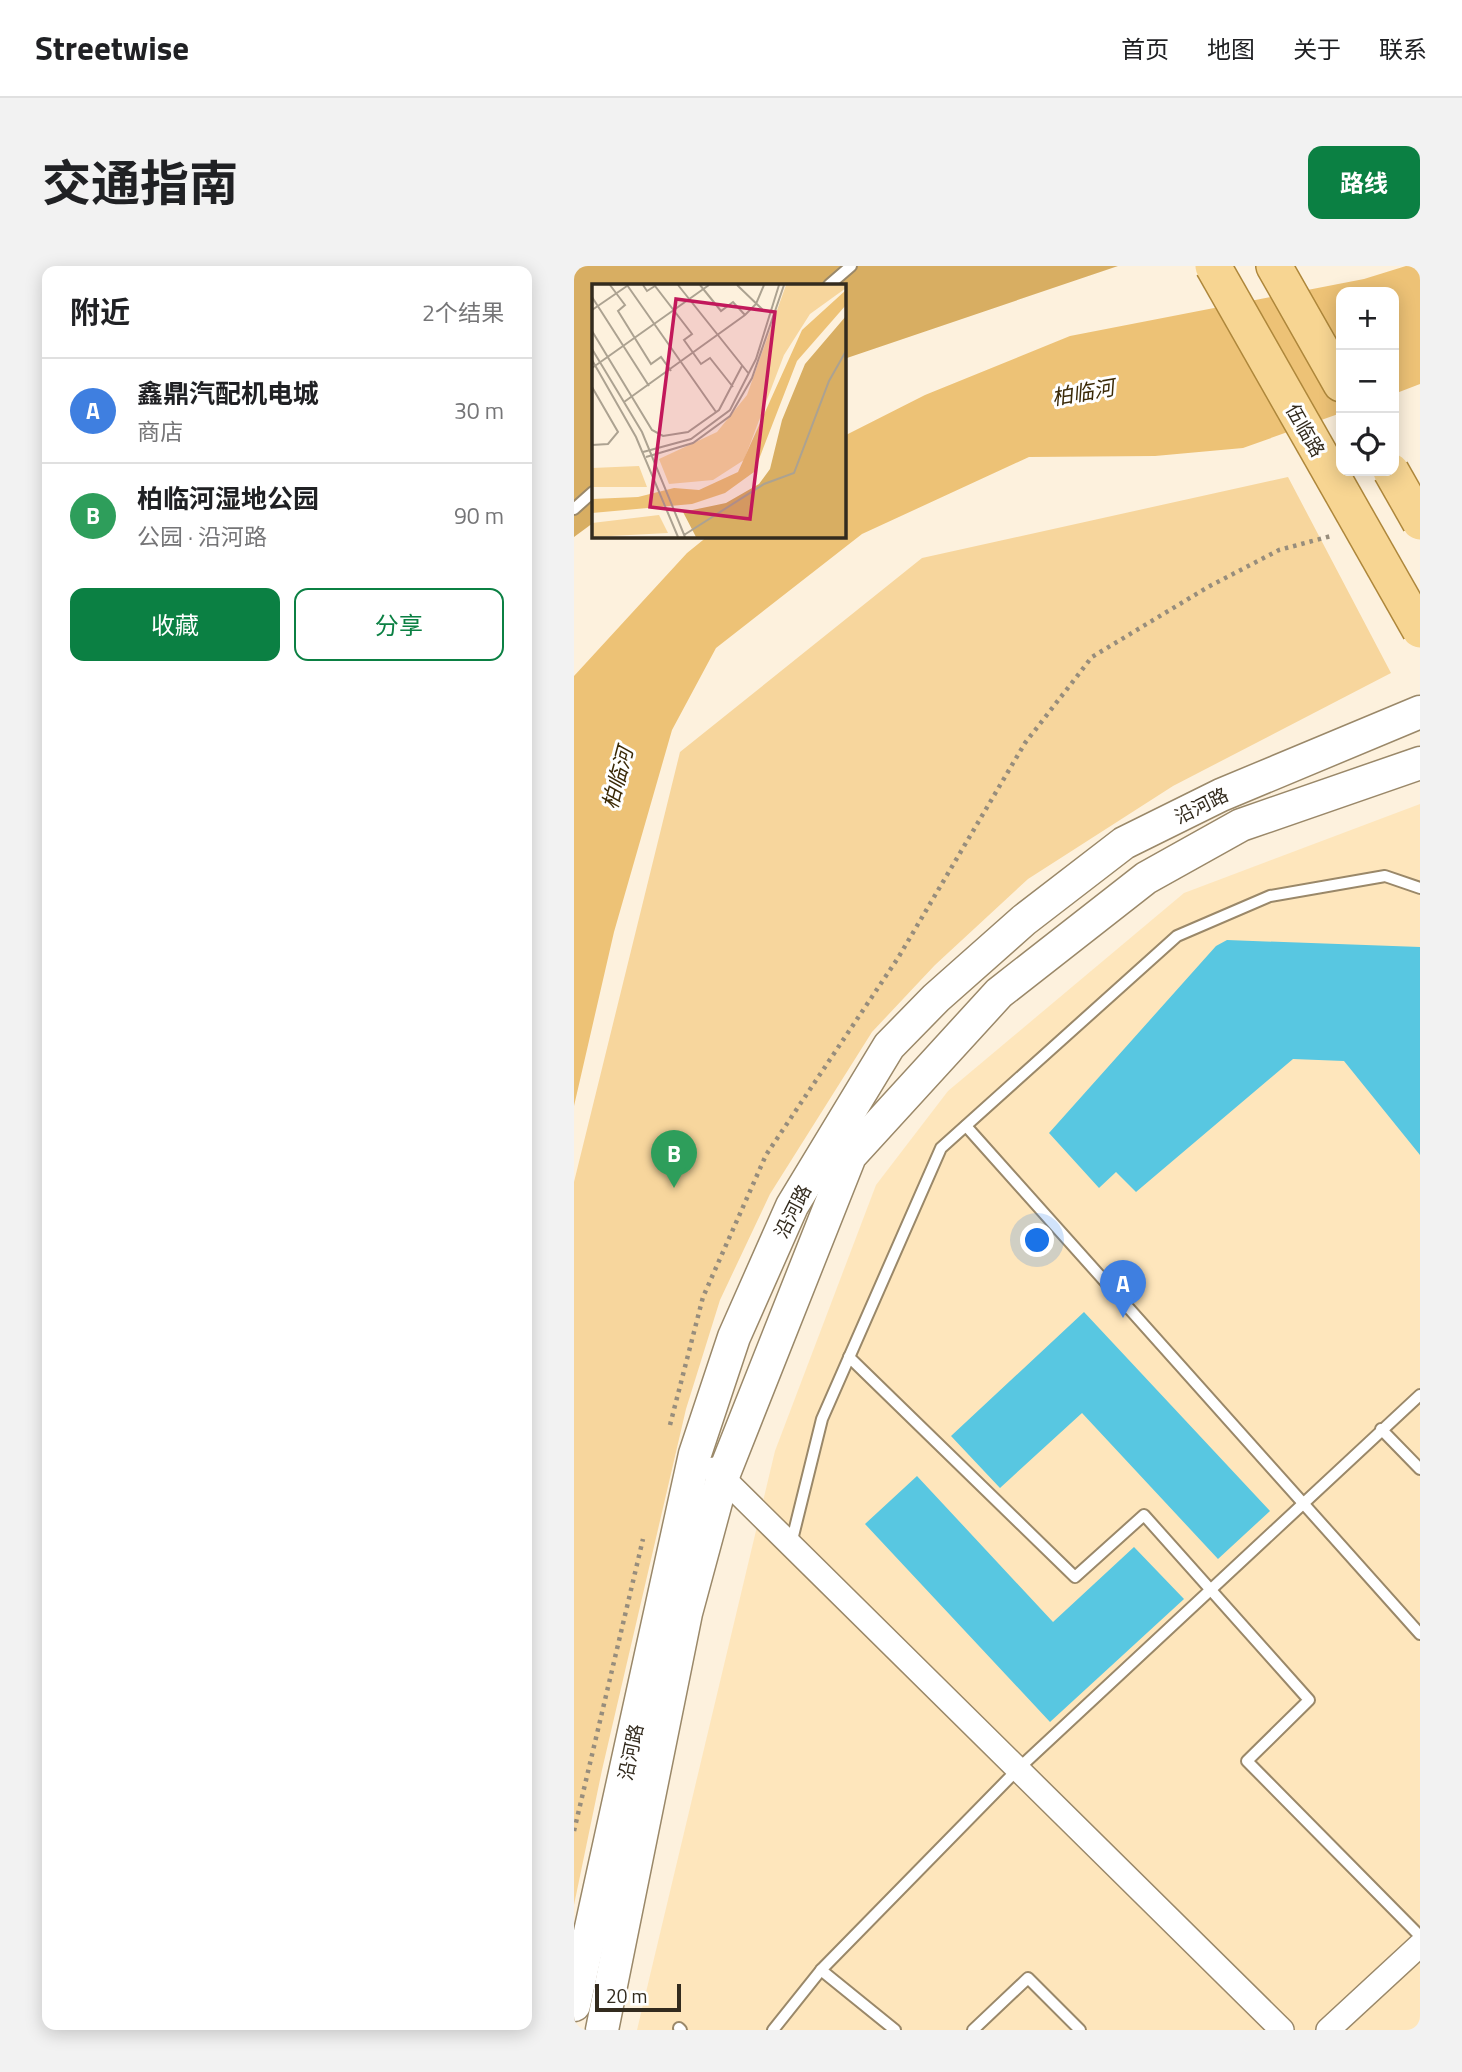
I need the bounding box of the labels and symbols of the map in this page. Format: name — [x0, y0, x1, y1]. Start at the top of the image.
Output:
inset map — [592, 284, 845, 537]
water label: 柏临河 — [1049, 370, 1121, 413]
street label: 伍临路 — [1279, 398, 1333, 462]
water label: 柏临河 — [593, 740, 642, 813]
street label: 沿河路 — [1169, 779, 1233, 831]
pin: B — [651, 1130, 697, 1188]
street label: 沿河路 — [766, 1179, 818, 1243]
your location — [1020, 1223, 1054, 1257]
pin: A — [1100, 1260, 1146, 1318]
street label: 沿河路 — [610, 1721, 650, 1783]
scale bar — [595, 1981, 681, 2013]

